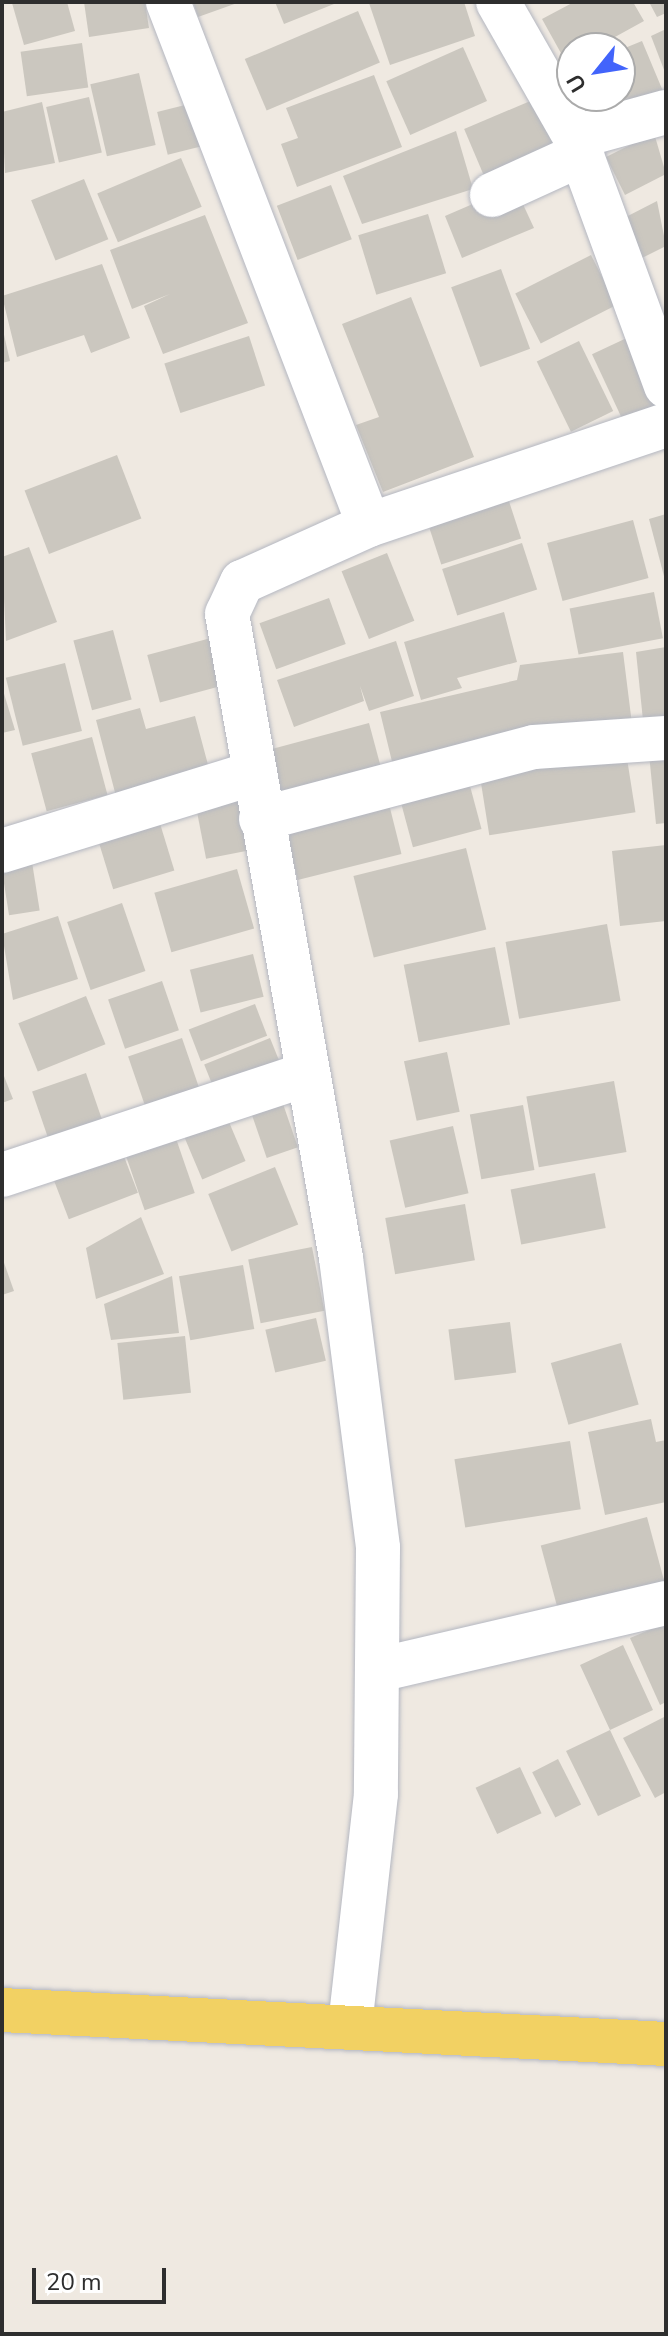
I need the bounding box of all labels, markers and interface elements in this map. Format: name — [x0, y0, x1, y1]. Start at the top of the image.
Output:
north arrow — [556, 32, 636, 112]
text: U — [560, 68, 594, 98]
scale bar — [36, 2252, 170, 2302]
text: 20 m — [46, 2266, 102, 2298]

